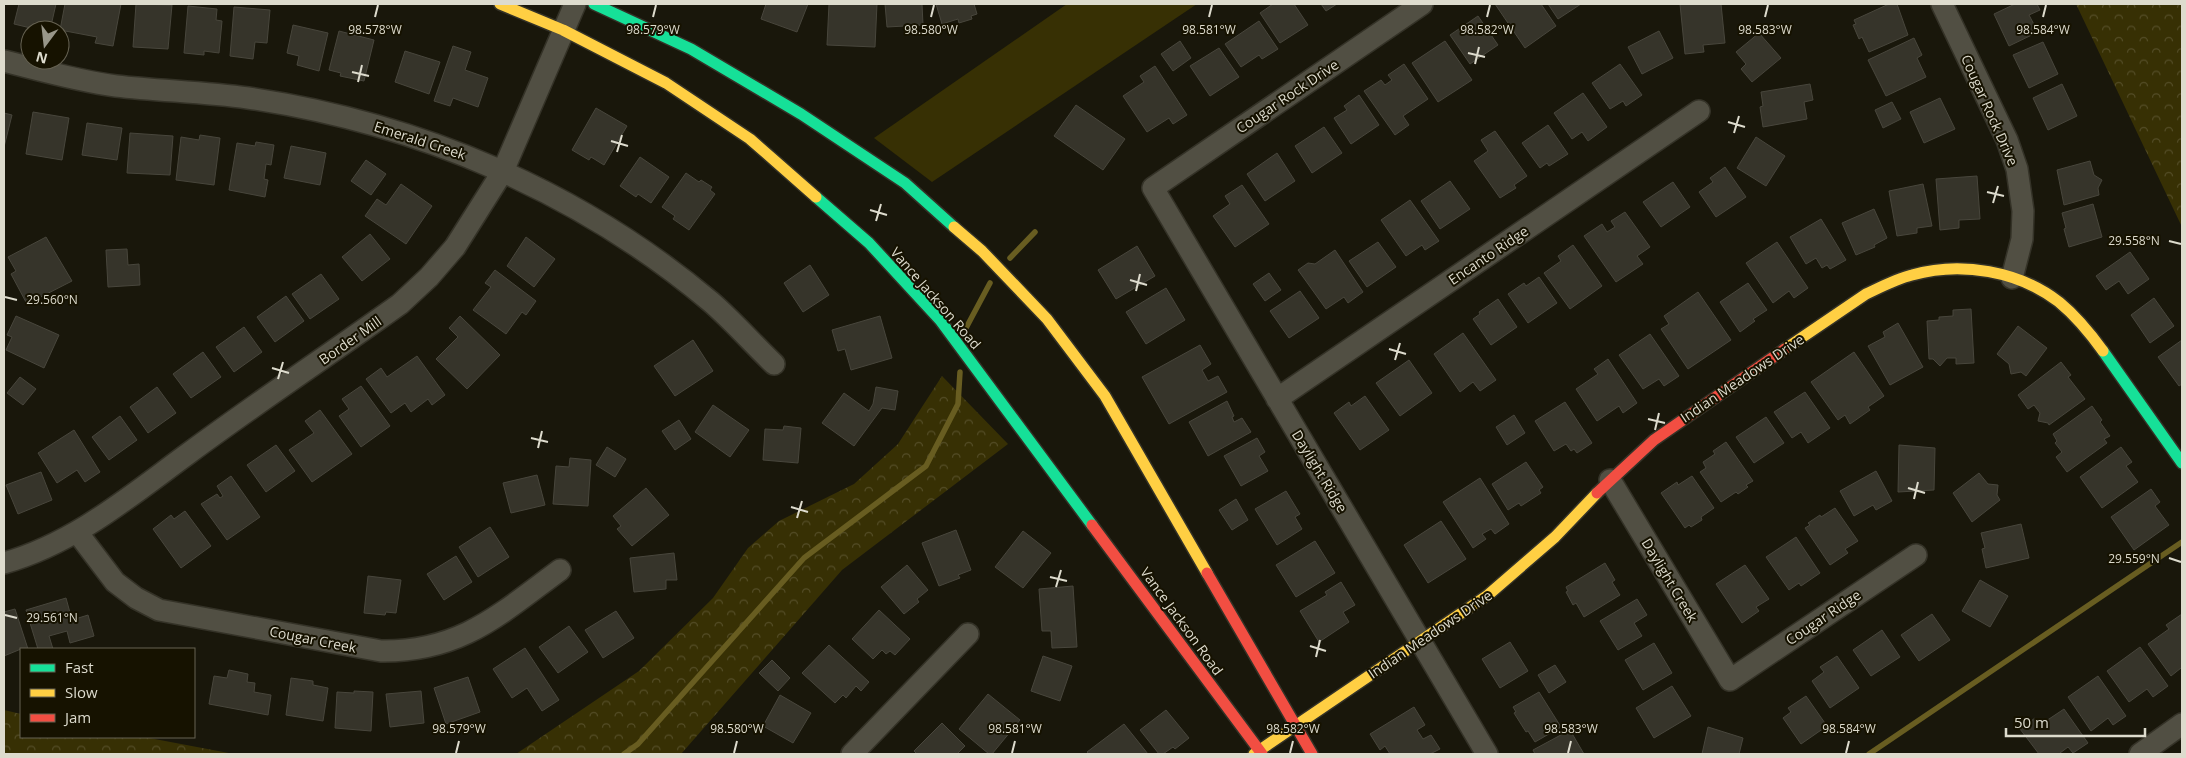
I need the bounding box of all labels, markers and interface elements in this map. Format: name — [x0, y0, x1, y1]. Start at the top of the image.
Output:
north arrow — [20, 20, 70, 70]
text: 98.578°W — [348, 21, 402, 38]
text: 98.579°W — [626, 21, 680, 38]
text: 98.580°W — [904, 21, 958, 38]
text: 98.581°W — [1182, 21, 1236, 38]
text: 98.582°W — [1460, 21, 1514, 38]
text: 98.583°W — [1738, 21, 1792, 38]
text: 98.584°W — [2016, 21, 2070, 38]
text: N — [34, 47, 49, 69]
street label: Cougar Rock Drive — [1957, 52, 2023, 169]
street label: Cougar Rock Drive — [1232, 55, 1342, 137]
street label: Emerald Creek — [372, 116, 469, 164]
street label: Encanto Ridge — [1444, 221, 1532, 289]
text: 29.558°N — [2108, 232, 2160, 249]
street label: Vance Jackson Road — [886, 243, 986, 353]
text: 29.560°N — [26, 291, 78, 308]
street label: Border Mill — [315, 312, 385, 368]
street label: Indian Meadows Drive — [1676, 329, 1808, 426]
street label: Daylight Ridge — [1288, 426, 1352, 516]
street label: Daylight Creek — [1638, 535, 1703, 626]
text: 29.559°N — [2108, 550, 2160, 567]
street label: Vance Jackson Road — [1136, 563, 1228, 679]
street label: Indian Meadows Drive — [1364, 585, 1496, 682]
street label: Cougar Ridge — [1782, 585, 1864, 649]
text: 29.561°N — [26, 609, 78, 626]
street label: Cougar Creek — [268, 621, 359, 657]
legend — [20, 648, 195, 738]
text: Fast — [65, 657, 94, 677]
text: Slow — [65, 682, 98, 702]
scale bar — [2006, 706, 2145, 738]
text: Jam — [63, 707, 91, 727]
text: 50 m — [2014, 712, 2049, 732]
text: 98.579°W — [432, 720, 486, 737]
text: 98.580°W — [710, 720, 764, 737]
text: 98.581°W — [988, 720, 1042, 737]
text: 98.582°W — [1266, 720, 1320, 737]
text: 98.583°W — [1544, 720, 1598, 737]
text: 98.584°W — [1822, 720, 1876, 737]

